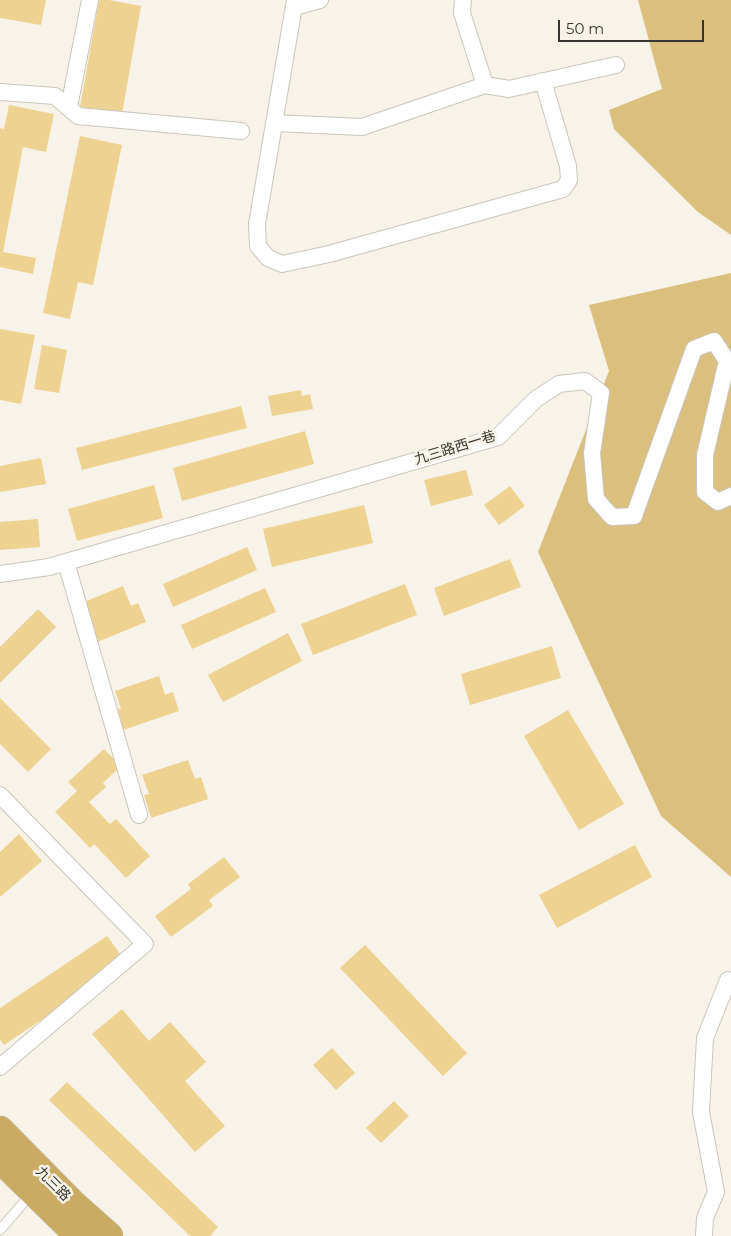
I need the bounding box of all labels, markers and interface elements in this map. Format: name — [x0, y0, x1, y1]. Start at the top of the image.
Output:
scale bar — [561, 10, 707, 42]
text: 50 m — [566, 19, 604, 38]
street label: 九三路西一巷 — [412, 428, 498, 468]
street label: 九三路 — [32, 1163, 74, 1205]

